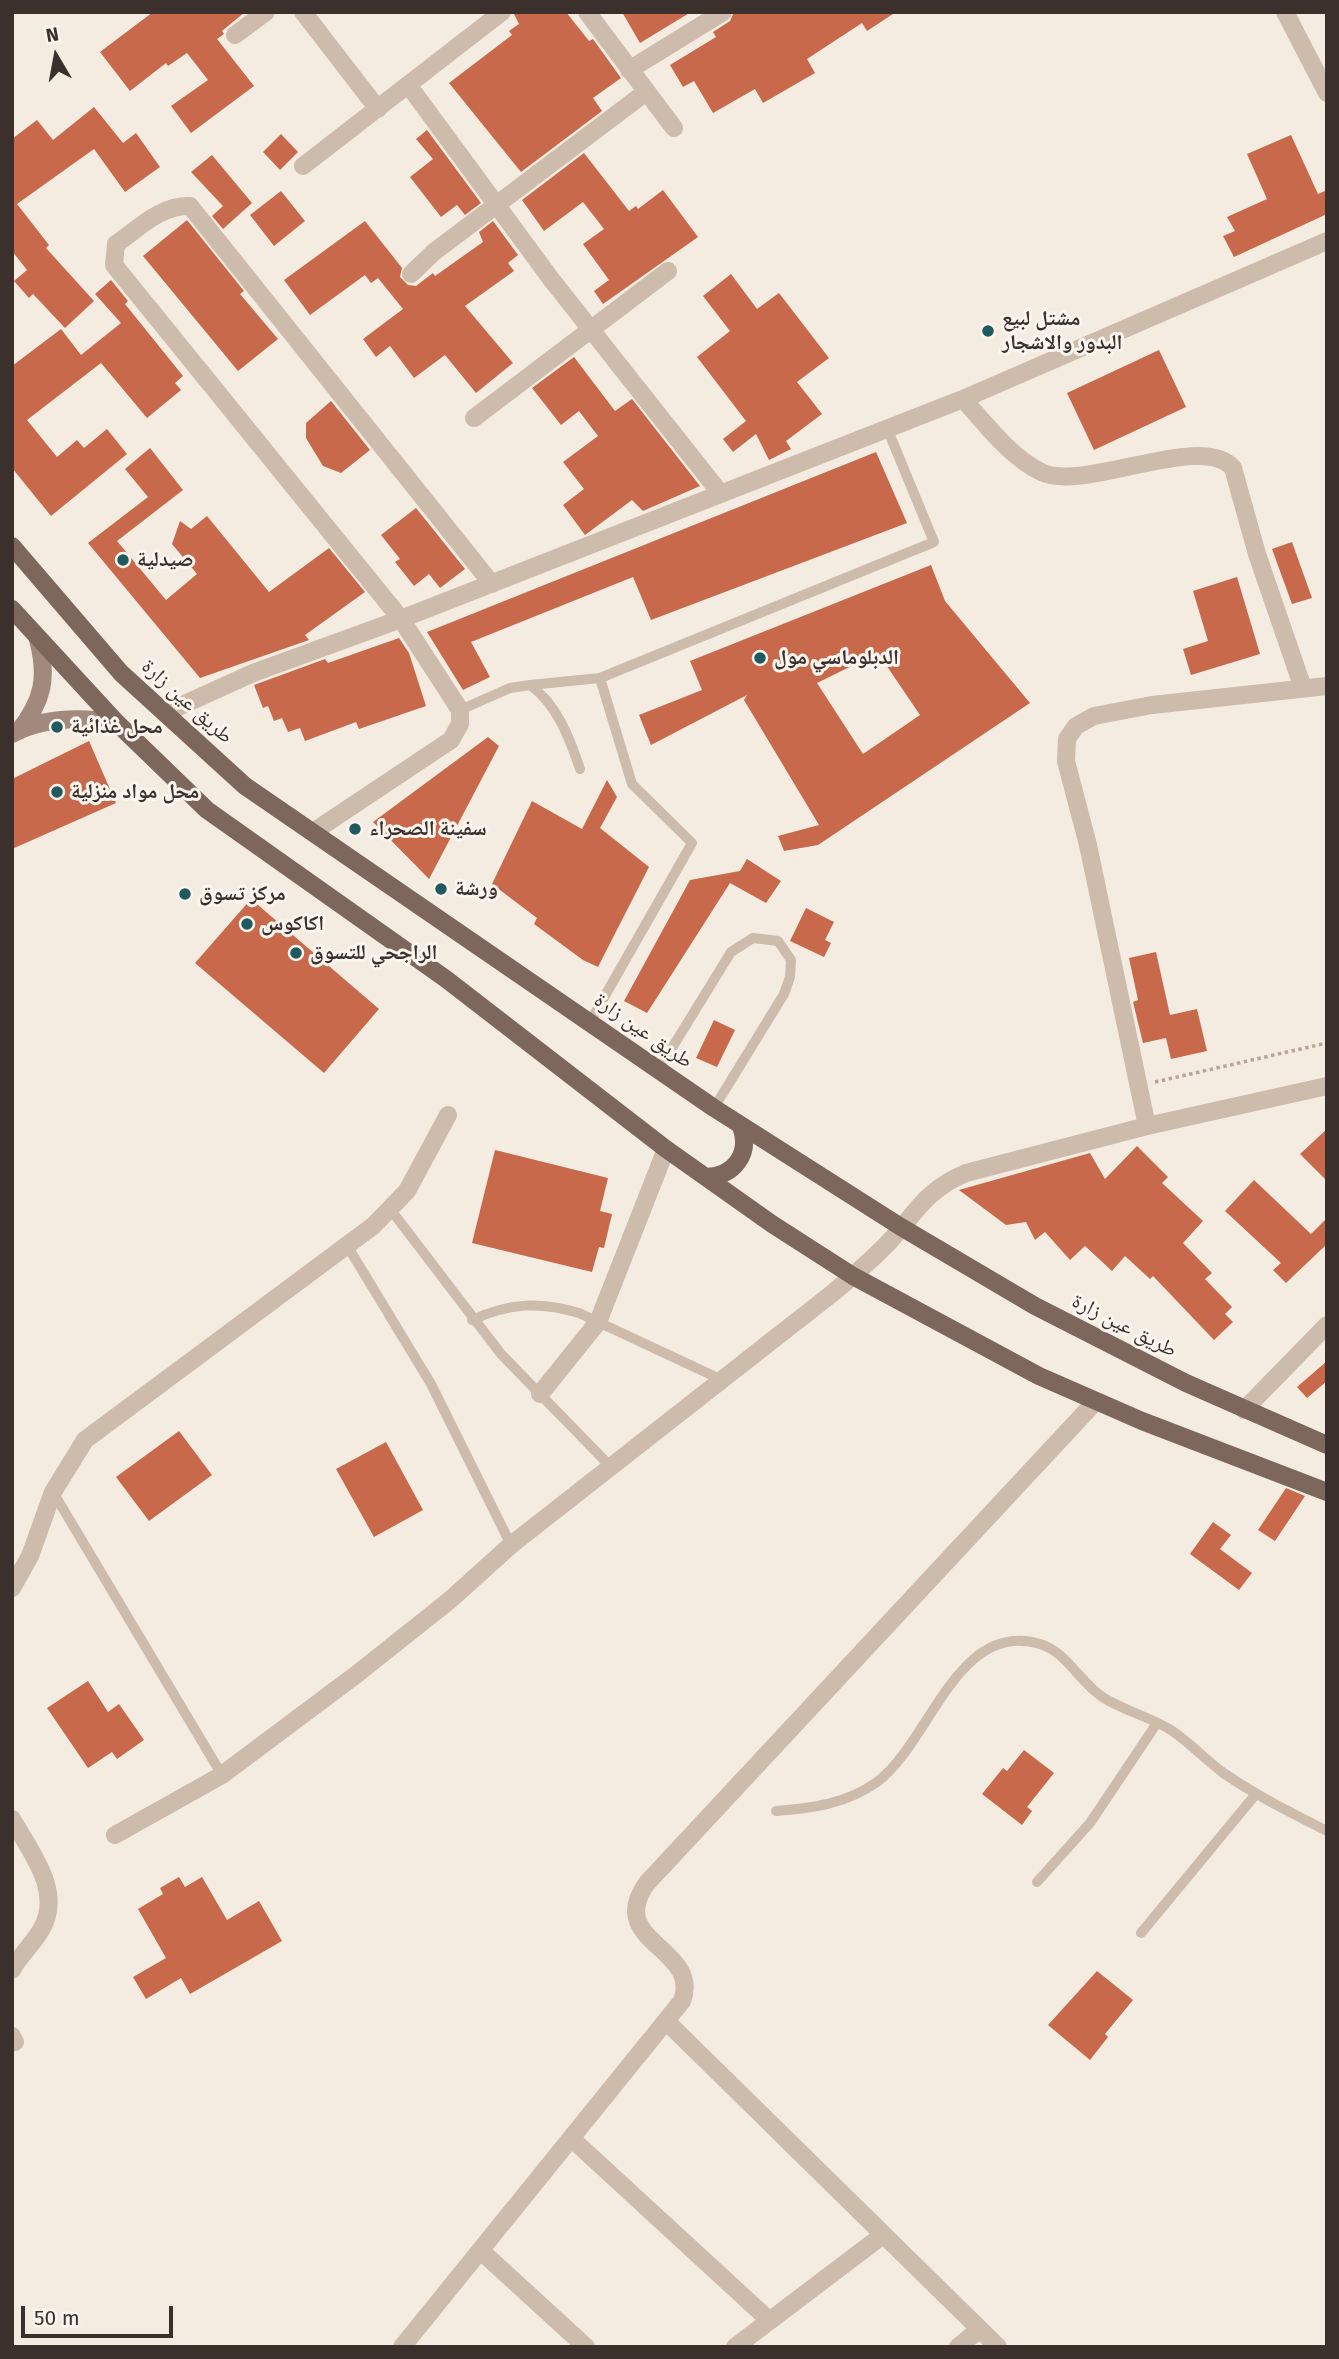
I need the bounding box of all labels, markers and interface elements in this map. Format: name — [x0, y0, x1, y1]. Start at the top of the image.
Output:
north arrow — [21, 21, 91, 91]
text: N — [44, 22, 60, 47]
place label: مشتل لبيع البدور والاشجار — [1002, 306, 1122, 356]
marker: مشتل لبيع البدور والاشجار — [980, 323, 996, 339]
place label: صيدلية — [137, 547, 193, 573]
marker: صيدلية — [115, 552, 131, 568]
place label: الدبلوماسي مول — [774, 645, 899, 671]
marker: الدبلوماسي مول — [752, 650, 768, 666]
street label: طريق عين زارة — [136, 654, 238, 750]
place label: محل غذائية — [71, 714, 163, 740]
marker: محل غذائية — [49, 719, 65, 735]
place label: محل مواد منزلية — [71, 779, 199, 805]
marker: محل مواد منزلية — [49, 784, 65, 800]
place label: سفينة الصحراء — [369, 816, 487, 842]
marker: سفينة الصحراء — [347, 821, 363, 837]
place label: ورشة — [455, 876, 498, 902]
place label: مركز تسوق — [199, 881, 286, 907]
marker: ورشة — [433, 881, 449, 897]
marker: مركز تسوق — [177, 886, 193, 902]
place label: اكاكوس — [261, 911, 324, 937]
marker: اكاكوس — [239, 916, 255, 932]
place label: الراجحي للتسوق — [310, 940, 438, 966]
marker: الراجحي للتسوق — [288, 945, 304, 961]
street label: طريق عين زارة — [589, 988, 697, 1074]
street label: طريق عين زارة — [1067, 1289, 1181, 1363]
scale bar — [24, 2292, 177, 2336]
text: 50 m — [34, 2305, 80, 2331]

